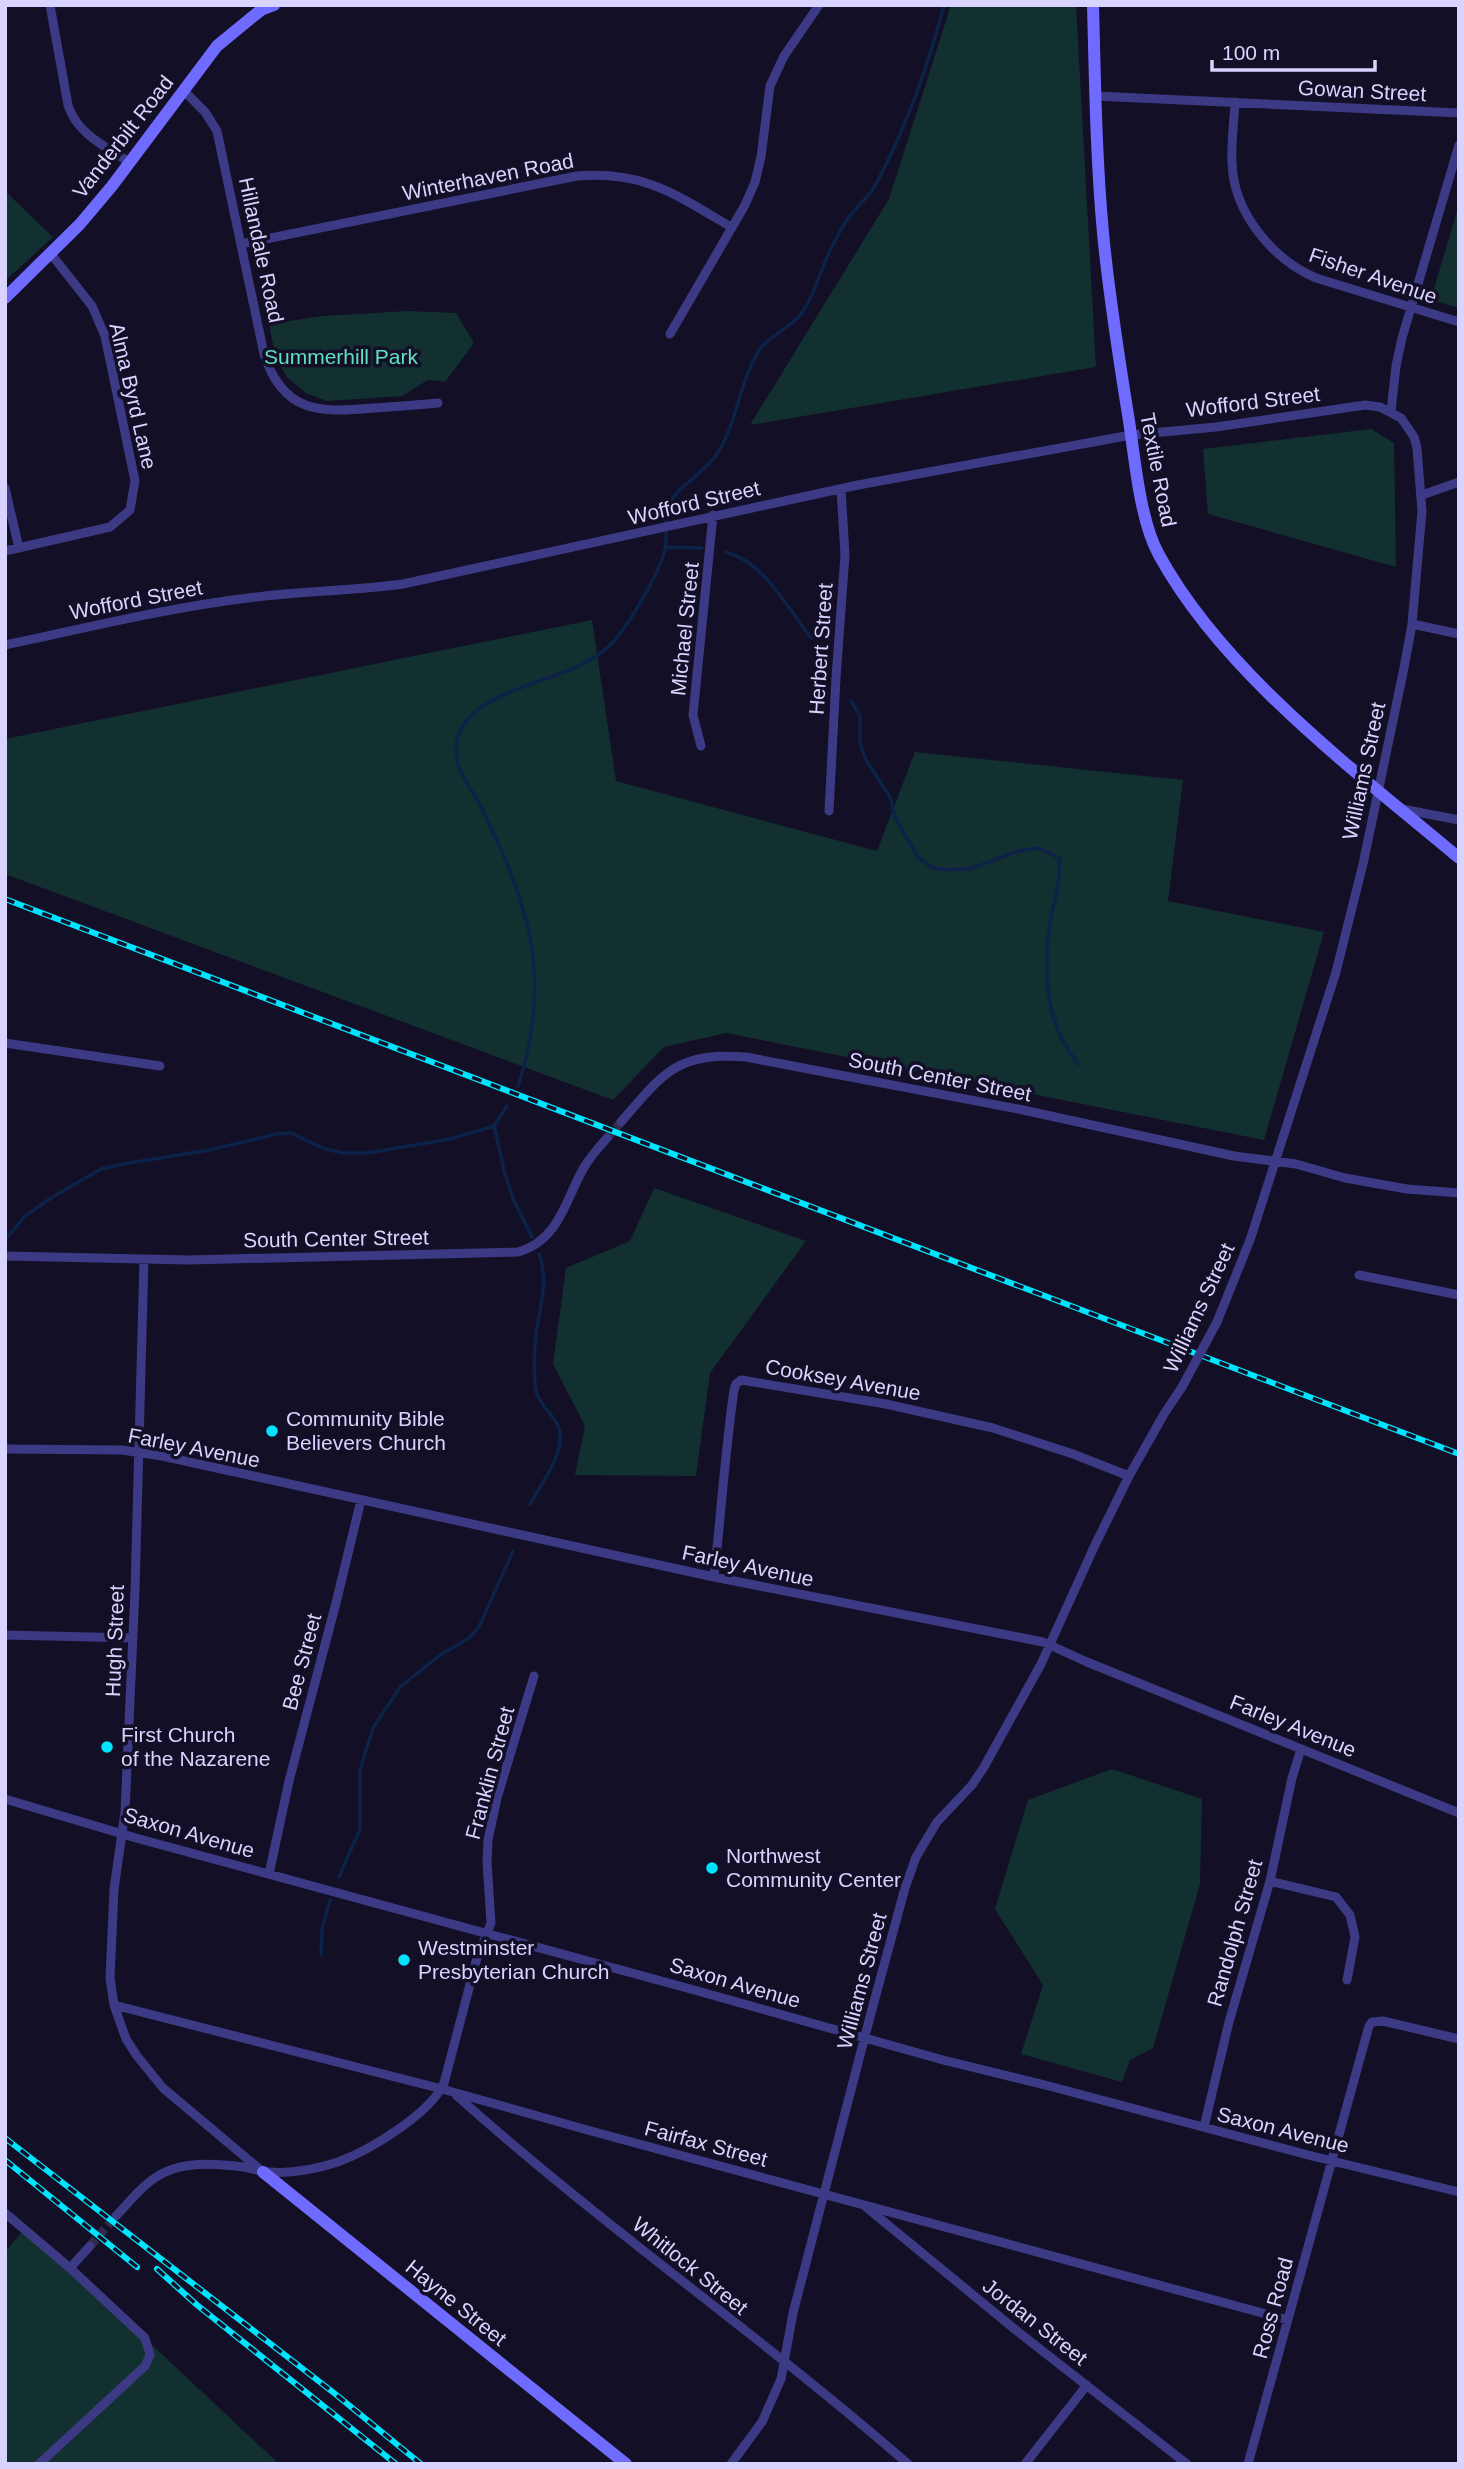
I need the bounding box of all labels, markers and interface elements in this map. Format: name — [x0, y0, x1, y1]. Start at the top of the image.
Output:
scale bar — [1212, 28, 1375, 72]
text: 100 m — [1222, 41, 1280, 64]
street label: Vanderbilt Road — [68, 71, 178, 202]
street label: Gowan Street — [1297, 76, 1427, 105]
street label: Winterhaven Road — [400, 149, 575, 204]
street label: Hillandale Road — [235, 175, 288, 325]
street label: Fisher Avenue — [1306, 243, 1440, 308]
street label: Alma Byrd Lane — [105, 321, 161, 471]
park label: Summerhill Park — [264, 345, 419, 368]
street label: Wofford Street — [1185, 382, 1321, 421]
street label: Textile Road — [1136, 411, 1181, 529]
street label: Wofford Street — [626, 476, 762, 529]
street label: Michael Street — [666, 561, 703, 697]
street label: Wofford Street — [68, 575, 204, 624]
street label: Herbert Street — [804, 582, 837, 716]
street label: Williams Street — [1338, 700, 1389, 842]
street label: South Center Street — [847, 1048, 1034, 1106]
street label: South Center Street — [243, 1225, 429, 1252]
street label: Williams Street — [1159, 1239, 1239, 1376]
street label: Cooksey Avenue — [764, 1355, 923, 1404]
place label: Community Bible Believers Church — [286, 1407, 446, 1454]
street label: Farley Avenue — [126, 1423, 262, 1472]
marker: Community Bible Believers Church — [264, 1423, 280, 1439]
street label: Farley Avenue — [680, 1540, 816, 1591]
street label: Hugh Street — [101, 1584, 128, 1697]
street label: Bee Street — [278, 1611, 326, 1713]
street label: Farley Avenue — [1227, 1690, 1360, 1761]
street label: Franklin Street — [461, 1704, 518, 1842]
place label: First Church of the Nazarene — [121, 1723, 270, 1770]
marker: First Church of the Nazarene — [99, 1739, 115, 1755]
street label: Saxon Avenue — [121, 1803, 257, 1862]
place label: Northwest Community Center — [726, 1844, 901, 1891]
street label: Randolph Street — [1203, 1857, 1267, 2009]
marker: Northwest Community Center — [704, 1860, 720, 1876]
street label: Williams Street — [832, 1910, 891, 2051]
place label: Westminster Presbyterian Church — [418, 1936, 609, 1983]
marker: Westminster Presbyterian Church — [396, 1952, 412, 1968]
street label: Saxon Avenue — [667, 1953, 803, 2012]
street label: Saxon Avenue — [1215, 2102, 1351, 2157]
street label: Fairfax Street — [642, 2116, 770, 2171]
street label: Whitlock Street — [628, 2212, 753, 2319]
street label: Hayne Street — [401, 2255, 511, 2350]
street label: Ross Road — [1248, 2255, 1297, 2361]
street label: Jordan Street — [979, 2274, 1092, 2370]

